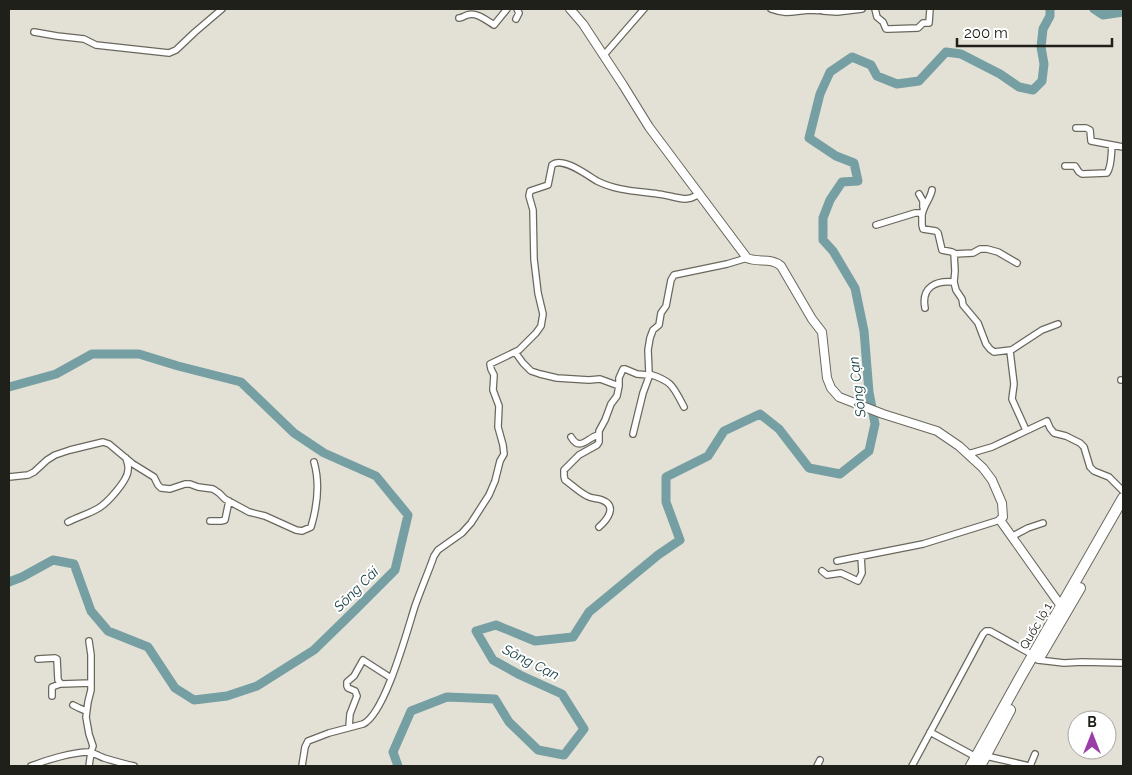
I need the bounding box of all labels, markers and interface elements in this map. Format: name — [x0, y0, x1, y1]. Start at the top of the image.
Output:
scale bar — [957, 15, 1112, 47]
text: 200 m — [964, 24, 1008, 42]
water label: Sông Cạn — [845, 355, 869, 419]
water label: Sông Cái — [330, 563, 382, 615]
street label: Quốc lộ 1 — [1017, 600, 1055, 652]
water label: Sông Cạn — [499, 641, 562, 683]
north arrow — [1067, 710, 1117, 760]
text: B — [1087, 714, 1097, 730]

